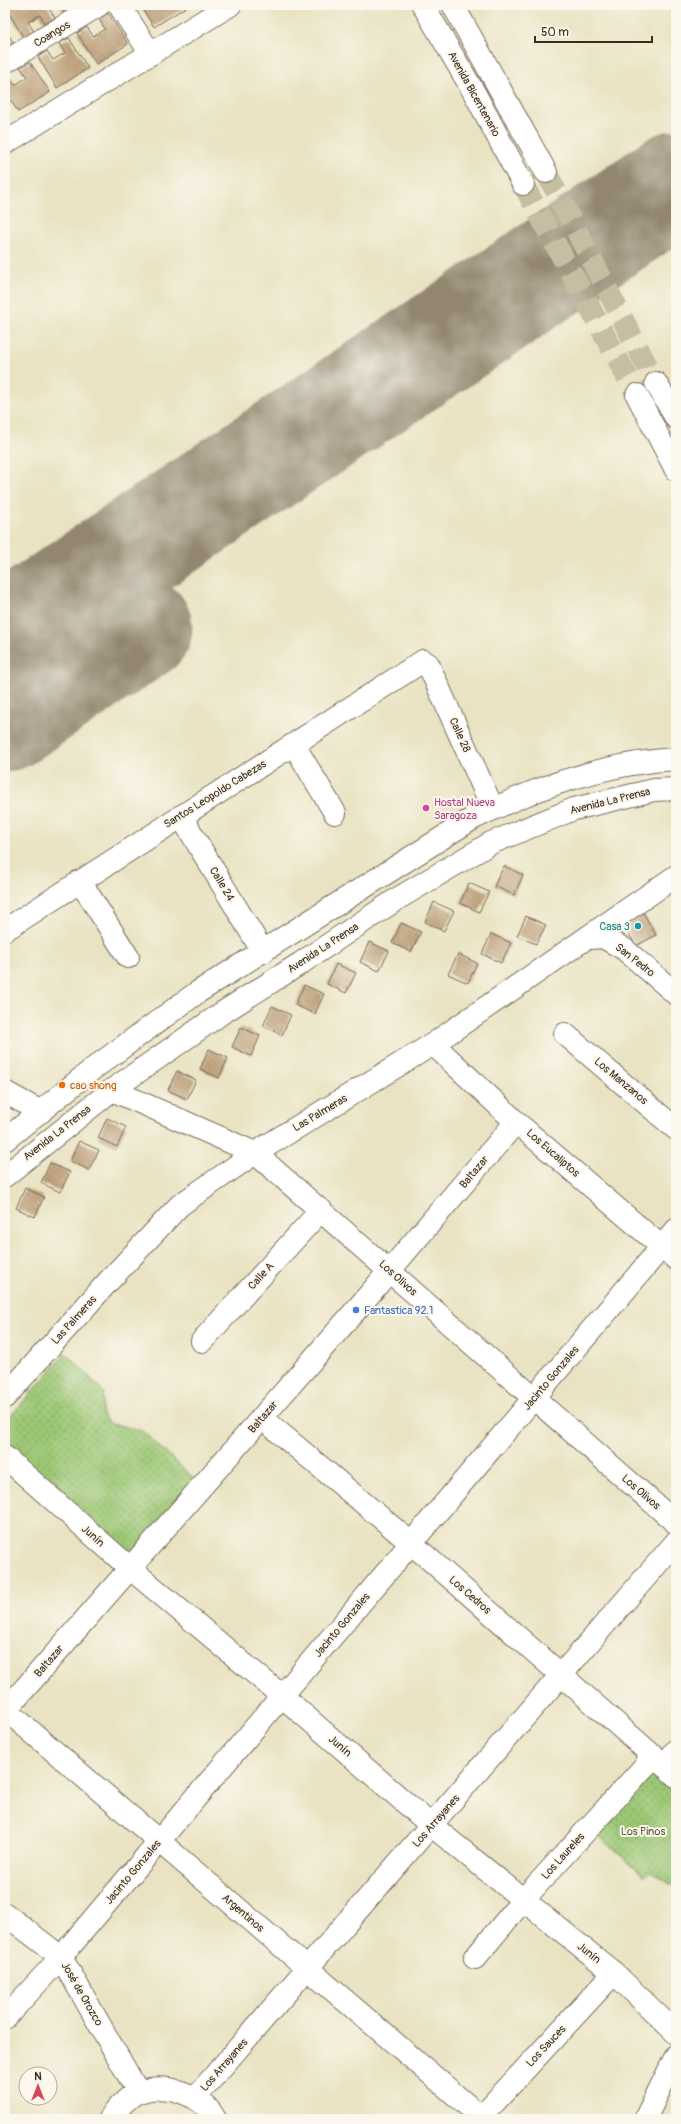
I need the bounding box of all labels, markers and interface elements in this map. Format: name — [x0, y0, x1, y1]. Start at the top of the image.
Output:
street label: Coangos — [31, 18, 73, 50]
scale bar — [535, 18, 652, 44]
text: 50 m — [541, 25, 569, 40]
street label: Avenida Bicentenario — [445, 49, 503, 139]
street label: Calle 28 — [447, 716, 474, 755]
street label: Santos Leopoldo Cabezas — [161, 757, 269, 831]
street label: Avenida La Prensa — [569, 785, 651, 817]
place label: Hostal Nueva Saragoza — [434, 796, 495, 822]
marker: Hostal Nueva Saragoza — [421, 803, 431, 813]
street label: Calle 24 — [207, 865, 238, 904]
street label: Avenida La Prensa — [285, 920, 361, 976]
place label: Casa 3 — [600, 920, 630, 933]
marker: Casa 3 — [633, 921, 643, 931]
street label: San Pedro — [613, 941, 657, 979]
street label: Los Manzanos — [591, 1055, 651, 1107]
place label: cao shong — [70, 1079, 117, 1092]
marker: cao shong — [57, 1080, 67, 1090]
street label: Las Palmeras — [290, 1092, 350, 1134]
street label: Avenida La Prensa — [21, 1103, 93, 1163]
street label: Los Eucaliptos — [524, 1126, 582, 1180]
street label: Baltazar — [457, 1153, 491, 1191]
street label: Los Olivos — [376, 1257, 420, 1299]
street label: Calle A — [245, 1260, 277, 1292]
street label: Las Palmeras — [49, 1293, 99, 1347]
place label: Fantastica 92.1 — [364, 1304, 433, 1317]
marker: Fantastica 92.1 — [351, 1305, 361, 1315]
street label: Jacinto Gonzales — [520, 1343, 582, 1413]
street label: Baltazar — [246, 1398, 281, 1436]
street label: Los Olivos — [619, 1472, 663, 1512]
street label: Junín — [79, 1522, 107, 1550]
street label: Los Cedros — [446, 1573, 494, 1617]
street label: Jacinto Gonzales — [311, 1590, 373, 1660]
street label: Baltazar — [32, 1642, 67, 1680]
street label: Junín — [326, 1732, 354, 1760]
street label: Los Arrayanes — [410, 1792, 462, 1850]
park label: Los Pinos — [621, 1825, 665, 1838]
street label: Los Laureles — [539, 1830, 587, 1882]
street label: Jacinto Gonzales — [102, 1837, 164, 1907]
street label: Argentinos — [219, 1891, 267, 1935]
street label: Junín — [575, 1940, 603, 1966]
street label: José de Orozco — [59, 1960, 106, 2028]
street label: Los Sauces — [523, 2022, 569, 2070]
street label: Los Arrayanes — [198, 2036, 250, 2094]
north arrow — [18, 2066, 58, 2106]
text: N — [34, 2070, 42, 2083]

